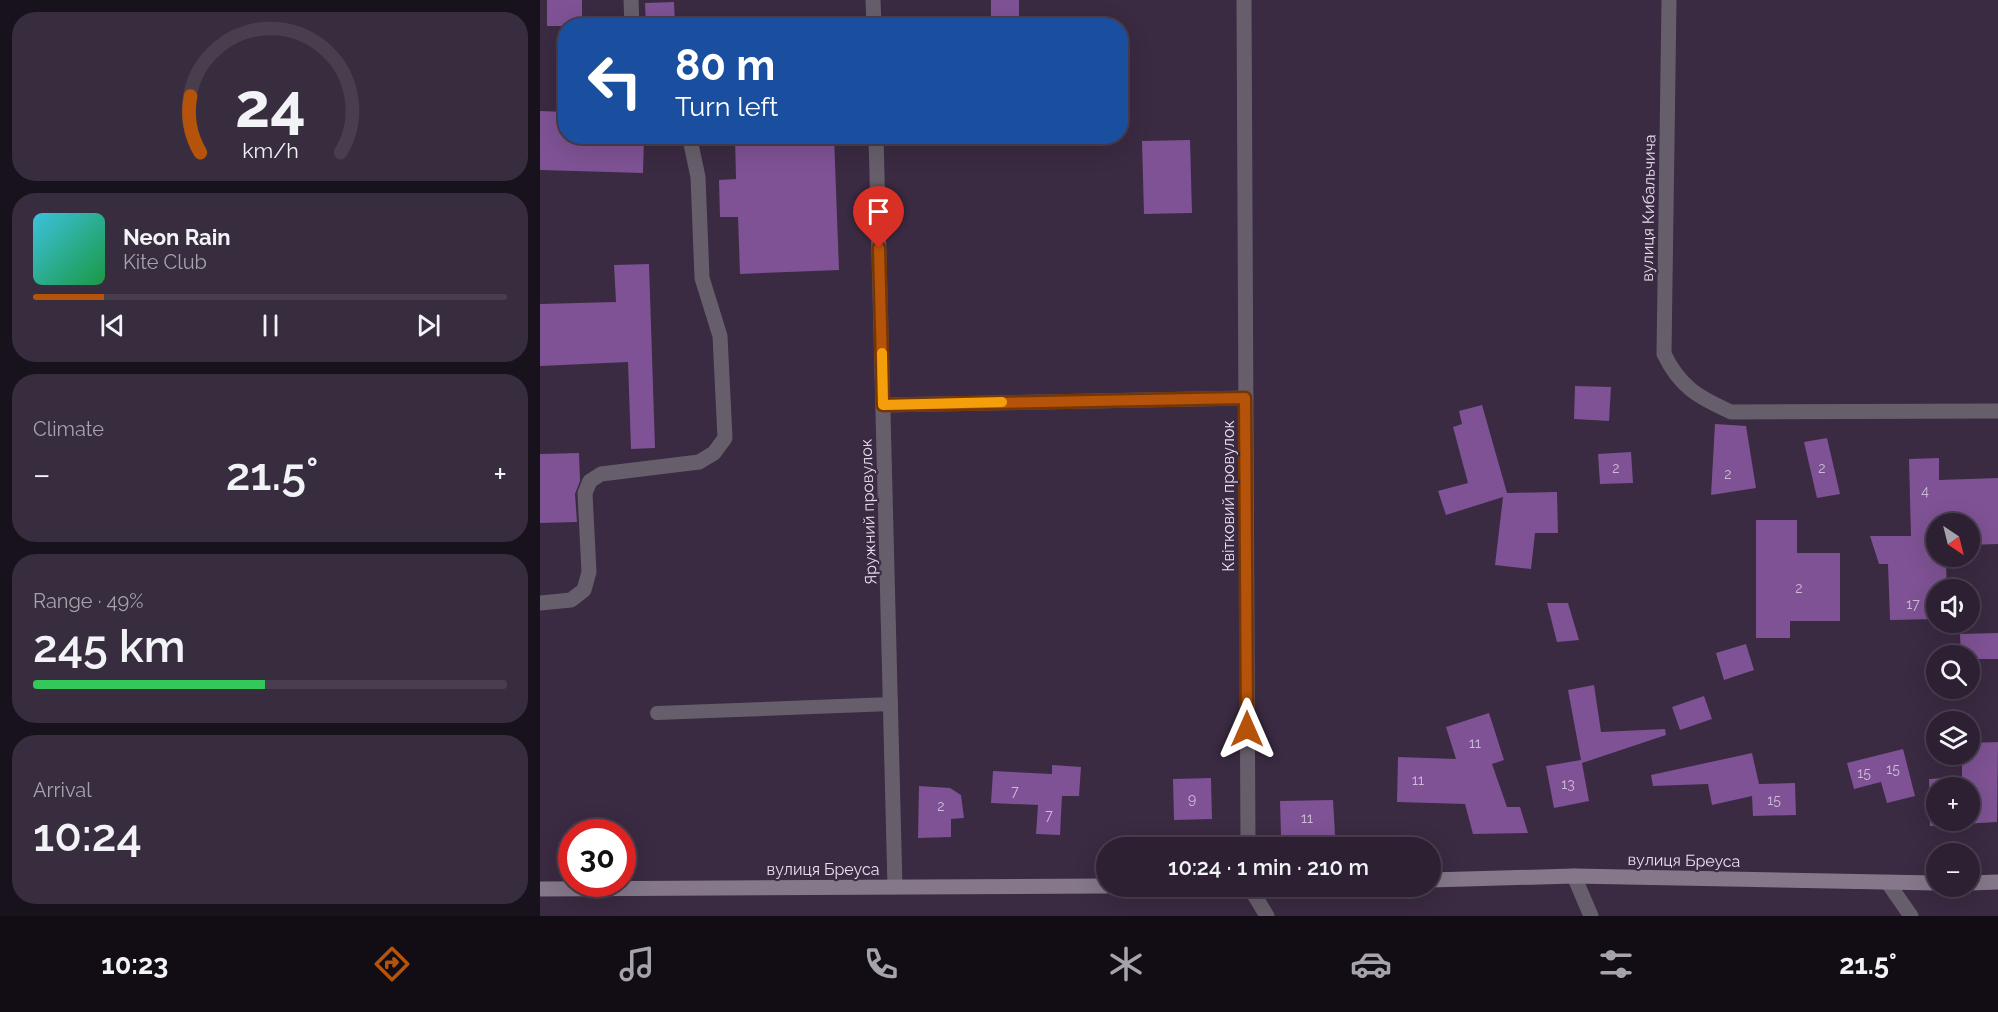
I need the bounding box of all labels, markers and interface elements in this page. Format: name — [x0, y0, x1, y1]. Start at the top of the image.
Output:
text: 80 m — [675, 41, 775, 90]
icon: left — [576, 42, 654, 120]
text: 24 — [235, 69, 305, 143]
text: Turn left — [675, 91, 778, 122]
street label: вулиця Кибальчича — [1638, 134, 1659, 282]
text: km/h — [242, 139, 298, 164]
pin — [853, 186, 904, 248]
icon: arrive — [862, 195, 895, 228]
text: Neon Rain — [123, 224, 231, 250]
text: Kite Club — [123, 250, 207, 274]
icon: previous — [96, 309, 129, 342]
icon: pause — [254, 309, 287, 342]
icon: next — [412, 309, 445, 342]
text: Climate — [33, 417, 104, 441]
street label: Квітковий провулок — [1219, 420, 1238, 572]
street label: Яружний провулок — [856, 439, 881, 585]
text: 21.5° — [226, 448, 318, 501]
text: − — [33, 455, 51, 494]
text: + — [493, 455, 507, 494]
house number: 2 — [1612, 460, 1620, 476]
house number: 2 — [1818, 460, 1826, 476]
house number: 2 — [1724, 466, 1732, 482]
house number: 4 — [1921, 483, 1929, 499]
north arrow — [1926, 513, 1980, 567]
map controls — [1926, 513, 1980, 897]
button: sound — [1926, 579, 1980, 633]
house number: 2 — [1795, 580, 1803, 596]
text: Range · 49% — [33, 589, 143, 613]
house number: 17 — [1906, 596, 1920, 612]
text: 245 km — [33, 620, 185, 673]
button: search — [1926, 645, 1980, 699]
position arrow — [1215, 697, 1279, 761]
button: layers — [1926, 711, 1980, 765]
house number: 11 — [1469, 735, 1481, 751]
house number: 15 — [1886, 761, 1900, 777]
house number: 15 — [1857, 765, 1871, 781]
house number: 11 — [1412, 772, 1424, 788]
house number: 13 — [1561, 776, 1575, 792]
button: + — [1926, 777, 1980, 831]
text: Arrival — [33, 778, 92, 802]
house number: 7 — [1011, 783, 1019, 799]
house number: 9 — [1188, 791, 1196, 807]
house number: 15 — [1767, 792, 1781, 808]
house number: 2 — [937, 798, 945, 814]
house number: 7 — [1045, 807, 1053, 823]
text: 10:24 — [33, 809, 142, 862]
house number: 11 — [1301, 810, 1313, 826]
speed limit sign: 30 — [558, 819, 636, 897]
button: − — [1926, 843, 1980, 897]
street label: вулиця Бреуса — [1627, 850, 1741, 871]
text: 10:24 · 1 min · 210 m — [1168, 854, 1369, 880]
street label: вулиця Бреуса — [767, 860, 879, 879]
icon: directions — [371, 943, 413, 985]
icon: music — [616, 943, 658, 985]
icon: phone — [860, 943, 902, 985]
icon: climate — [1105, 943, 1147, 985]
icon: car — [1350, 943, 1392, 985]
icon: filters — [1595, 943, 1637, 985]
text: 10:23 — [101, 949, 168, 980]
text: 21.5° — [1839, 949, 1897, 980]

